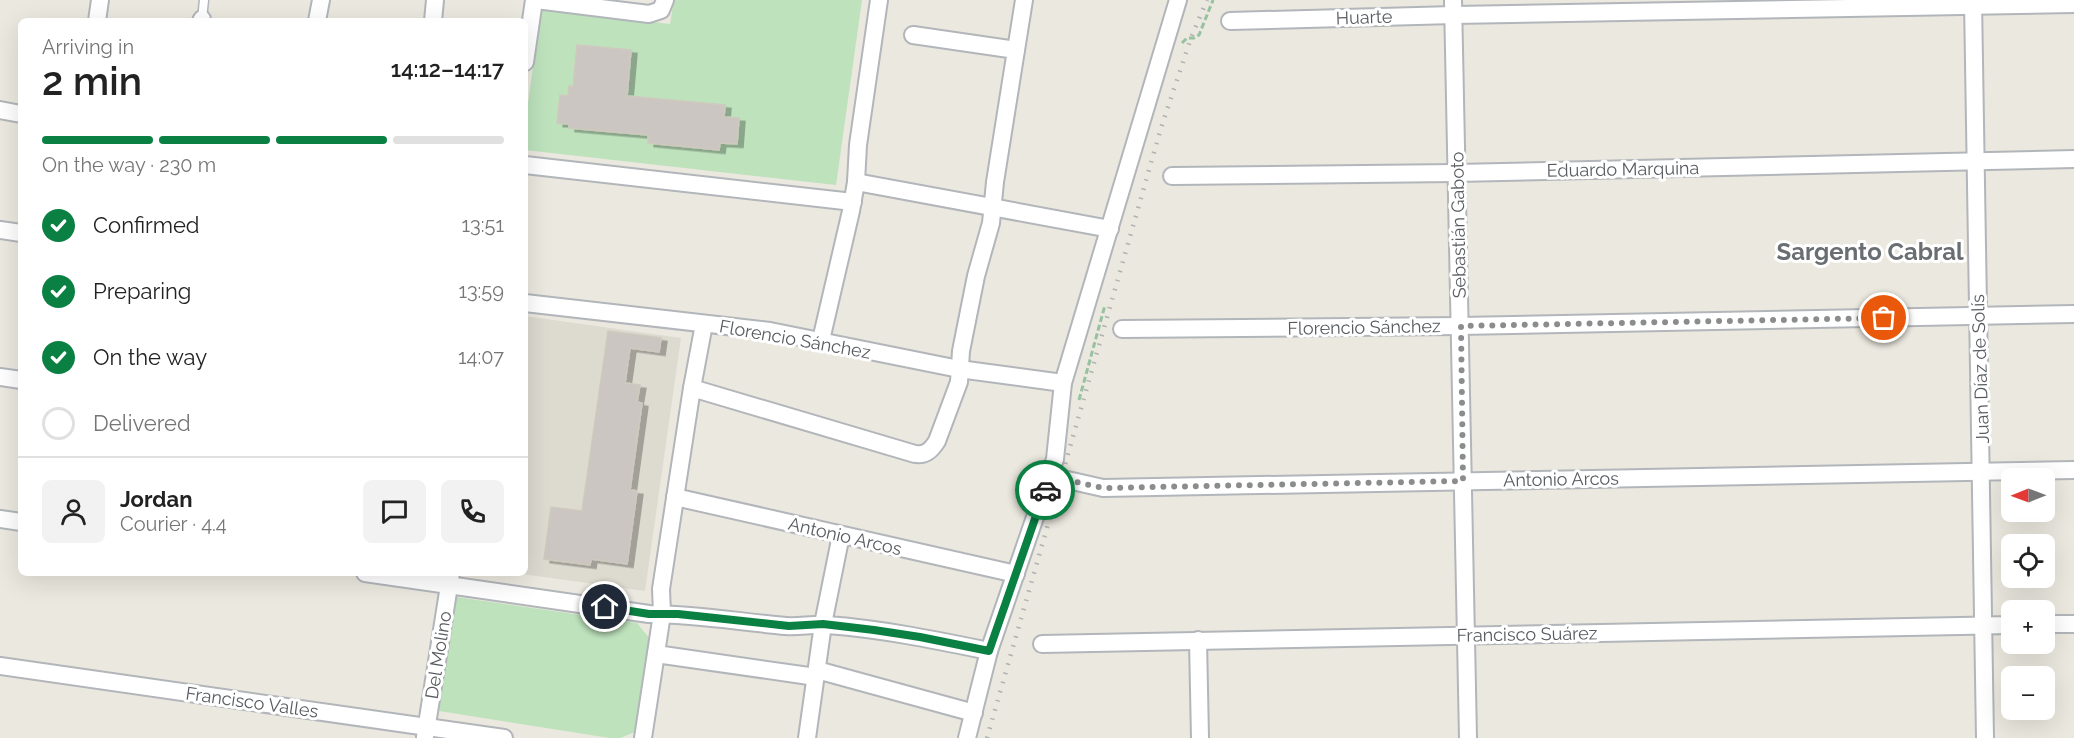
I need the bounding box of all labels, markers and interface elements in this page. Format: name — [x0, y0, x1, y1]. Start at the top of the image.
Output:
street label: Huarte — [1335, 6, 1393, 28]
text: Arriving in — [42, 35, 134, 59]
text: 14:12–14:17 — [391, 56, 504, 82]
text: 2 min — [42, 58, 142, 104]
street label: Sebastián Gaboto — [1446, 151, 1470, 299]
text: On the way · 230 m — [42, 153, 216, 177]
street label: Eduardo Marquina — [1547, 157, 1699, 181]
icon: check — [42, 209, 75, 242]
text: Confirmed — [93, 212, 200, 238]
text: 13:51 — [462, 213, 504, 237]
district label: Sargento Cabral — [1776, 237, 1964, 266]
icon: check — [42, 275, 75, 308]
text: Preparing — [93, 278, 191, 304]
text: 13:59 — [458, 279, 504, 303]
pin — [1858, 292, 1909, 343]
street label: Juan Díaz de Solís — [1967, 294, 1993, 444]
icon: bag — [1867, 301, 1900, 334]
street label: Florencio Sánchez — [718, 315, 872, 363]
street label: Florencio Sánchez — [1287, 315, 1441, 339]
icon: check — [42, 341, 75, 374]
text: On the way — [93, 344, 207, 370]
text: 14:07 — [458, 345, 504, 369]
text: Delivered — [93, 410, 191, 436]
courier — [1015, 460, 1075, 520]
street label: Antonio Arcos — [1503, 467, 1619, 491]
north arrow — [2001, 468, 2055, 522]
map controls — [2001, 468, 2055, 720]
icon: car — [1029, 474, 1062, 507]
button: person — [42, 480, 105, 543]
button: chat — [363, 480, 426, 543]
button: phone — [441, 480, 504, 543]
text: Jordan — [120, 486, 192, 512]
text: Courier · 4.4 — [120, 512, 227, 536]
street label: Antonio Arcos — [786, 513, 904, 559]
button: locate — [2001, 534, 2055, 588]
pin — [579, 581, 630, 632]
icon: home — [588, 590, 621, 623]
button: + — [2001, 600, 2055, 654]
street label: Del Molino — [421, 609, 455, 700]
street label: Francisco Suárez — [1456, 622, 1598, 646]
button: − — [2001, 666, 2055, 720]
street label: Francisco Valles — [184, 682, 320, 722]

